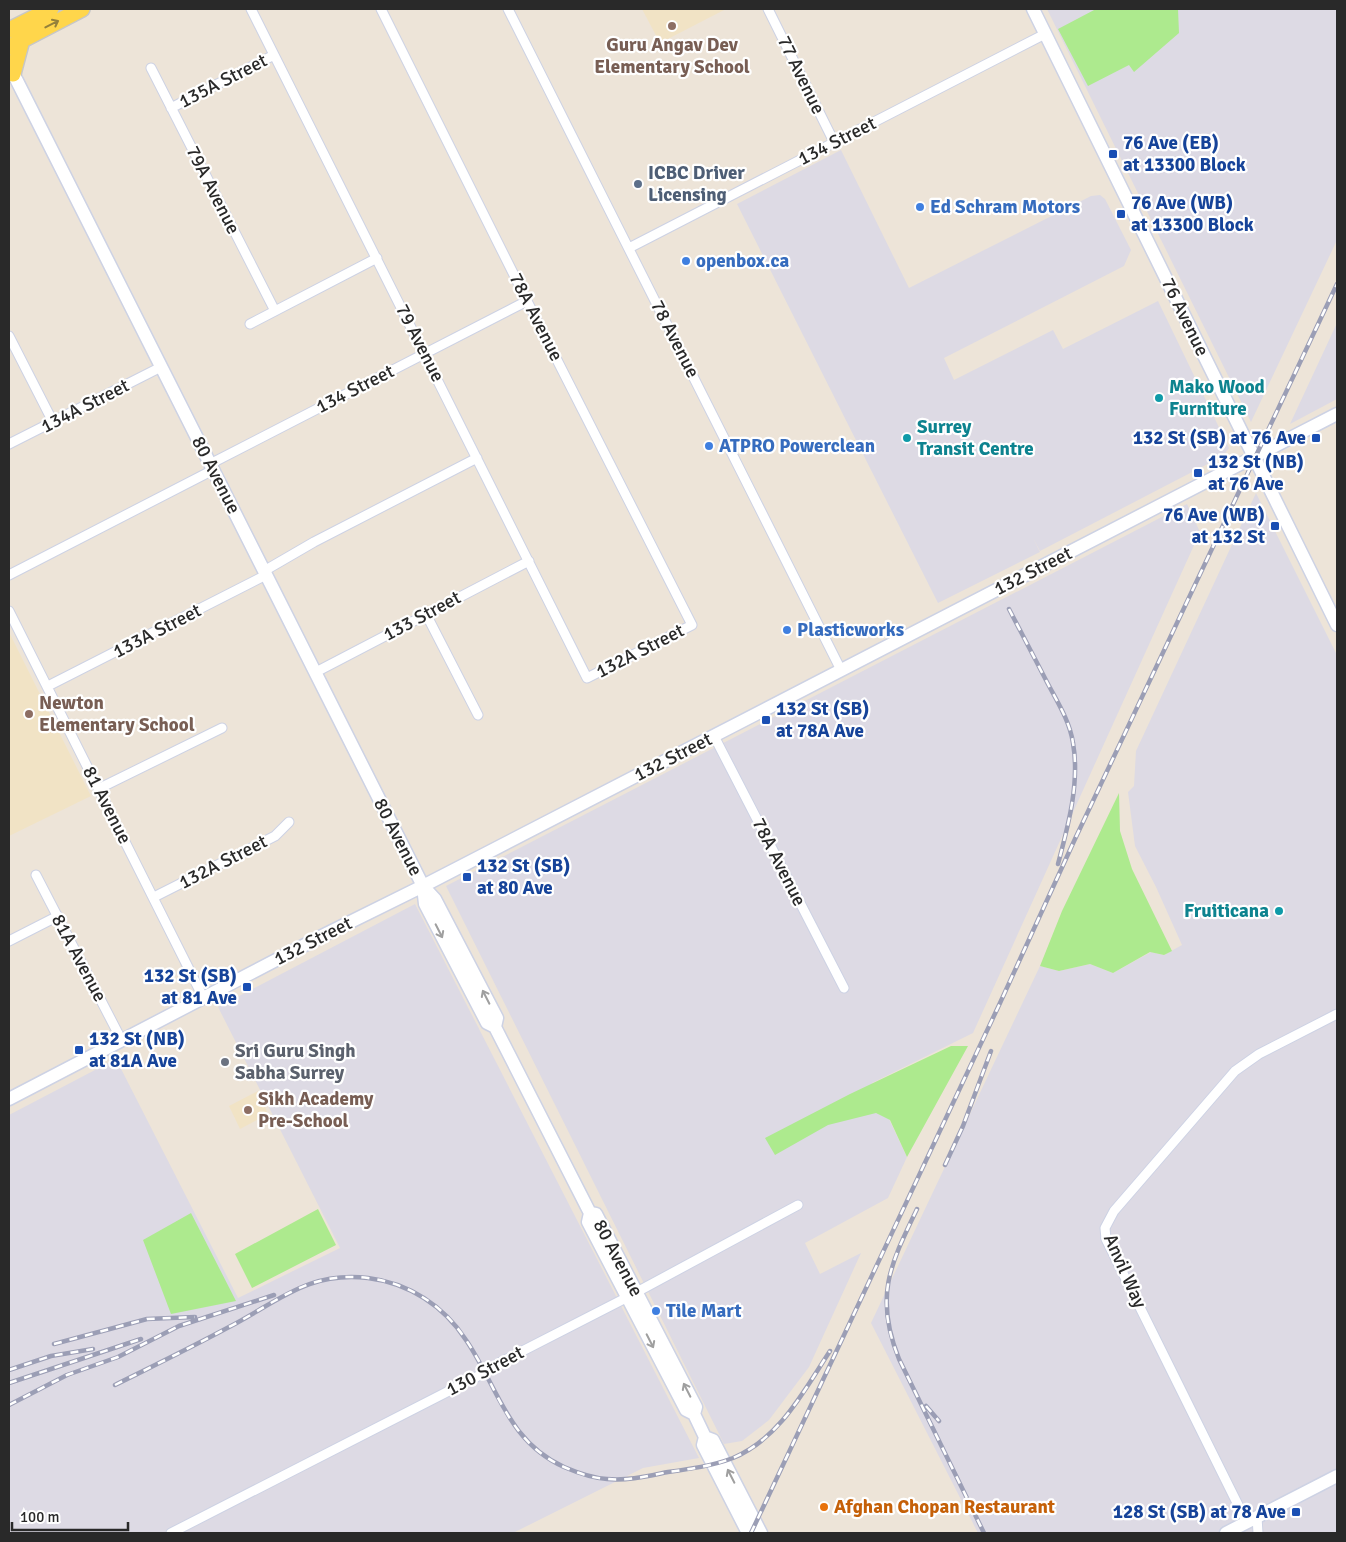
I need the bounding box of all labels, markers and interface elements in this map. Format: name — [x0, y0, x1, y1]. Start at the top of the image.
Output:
one-way arrow — [44, 19, 59, 28]
marker: Guru Angav Dev Elementary School — [666, 20, 678, 32]
street label: 77 Avenue — [772, 32, 830, 118]
place label: Guru Angav Dev Elementary School — [594, 33, 750, 79]
street label: 135A Street — [175, 48, 272, 114]
street label: 134 Street — [794, 111, 880, 171]
place label: 76 Ave (EB) at 13300 Block — [1123, 131, 1246, 177]
street label: 79A Avenue — [181, 142, 245, 238]
marker: 76 Ave (EB) at 13300 Block — [1107, 148, 1119, 160]
place label: ICBC Driver Licensing — [648, 161, 745, 207]
marker: ICBC Driver Licensing — [632, 178, 644, 190]
place label: 76 Ave (WB) at 13300 Block — [1131, 191, 1254, 237]
place label: Ed Schram Motors — [930, 195, 1080, 219]
marker: Ed Schram Motors — [914, 201, 926, 213]
marker: 76 Ave (WB) at 13300 Block — [1115, 208, 1127, 220]
place label: openbox.ca — [696, 249, 789, 273]
marker: openbox.ca — [680, 255, 692, 267]
street label: 78A Avenue — [504, 269, 568, 365]
street label: 76 Avenue — [1156, 274, 1214, 360]
street label: 78 Avenue — [645, 296, 705, 382]
street label: 79 Avenue — [390, 300, 450, 386]
street label: 134 Street — [312, 359, 398, 419]
street label: 134A Street — [37, 373, 134, 439]
place label: Mako Wood Furniture — [1169, 375, 1265, 421]
marker: Mako Wood Furniture — [1153, 392, 1165, 404]
place label: Surrey Transit Centre — [917, 415, 1034, 461]
place label: 132 St (SB) at 76 Ave — [1133, 426, 1306, 450]
street label: 80 Avenue — [186, 432, 246, 518]
marker: Surrey Transit Centre — [901, 432, 913, 444]
marker: 132 St (SB) at 76 Ave — [1310, 432, 1322, 444]
place label: ATPRO Powerclean — [719, 434, 875, 458]
marker: ATPRO Powerclean — [703, 440, 715, 452]
place label: 132 St (NB) at 76 Ave — [1208, 450, 1304, 496]
marker: 132 St (NB) at 76 Ave — [1192, 467, 1204, 479]
place label: 76 Ave (WB) at 132 St — [1163, 503, 1265, 549]
marker: 76 Ave (WB) at 132 St — [1269, 520, 1281, 532]
street label: 132 Street — [990, 541, 1076, 601]
street label: 133 Street — [379, 585, 465, 646]
street label: 133A Street — [109, 598, 206, 664]
street label: 132A Street — [592, 618, 689, 684]
place label: Plasticworks — [797, 618, 904, 642]
marker: Plasticworks — [781, 624, 793, 636]
place label: Newton Elementary School — [39, 691, 195, 737]
place label: 132 St (SB) at 78A Ave — [776, 697, 869, 743]
marker: Newton Elementary School — [23, 708, 35, 720]
marker: 132 St (SB) at 78A Ave — [760, 714, 772, 726]
street label: 132 Street — [630, 727, 716, 787]
street label: 81 Avenue — [77, 762, 137, 848]
street label: 80 Avenue — [368, 794, 428, 880]
street label: 78A Avenue — [747, 814, 811, 910]
street label: 132A Street — [175, 829, 272, 895]
place label: 132 St (SB) at 80 Ave — [477, 854, 570, 900]
marker: 132 St (SB) at 80 Ave — [461, 871, 473, 883]
place label: Fruiticana — [1184, 899, 1269, 923]
marker: Fruiticana — [1273, 905, 1285, 917]
street label: 81A Avenue — [46, 910, 112, 1006]
street label: 132 Street — [270, 911, 356, 971]
one-way arrow — [435, 923, 444, 938]
place label: 132 St (SB) at 81 Ave — [144, 964, 237, 1010]
marker: 132 St (SB) at 81 Ave — [241, 981, 253, 993]
one-way arrow — [481, 990, 491, 1005]
place label: 132 St (NB) at 81A Ave — [89, 1027, 185, 1073]
place label: Sri Guru Singh Sabha Surrey — [235, 1039, 356, 1085]
marker: 132 St (NB) at 81A Ave — [73, 1044, 85, 1056]
marker: Sri Guru Singh Sabha Surrey — [219, 1056, 231, 1068]
place label: Sikh Academy Pre-School — [258, 1087, 374, 1133]
marker: Sikh Academy Pre-School — [242, 1104, 254, 1116]
street label: 80 Avenue — [588, 1215, 648, 1301]
street label: Anvil Way — [1098, 1230, 1152, 1312]
place label: Tile Mart — [666, 1299, 742, 1323]
marker: Tile Mart — [650, 1305, 662, 1317]
one-way arrow — [645, 1333, 655, 1348]
street label: 130 Street — [442, 1340, 528, 1401]
one-way arrow — [682, 1382, 692, 1397]
one-way arrow — [726, 1468, 736, 1483]
place label: Afghan Chopan Restaurant — [834, 1495, 1055, 1519]
scale bar — [12, 1500, 129, 1532]
place label: 128 St (SB) at 78 Ave — [1113, 1500, 1286, 1524]
marker: Afghan Chopan Restaurant — [818, 1501, 830, 1513]
marker: 128 St (SB) at 78 Ave — [1290, 1506, 1302, 1518]
text: 100 m — [20, 1508, 60, 1526]

